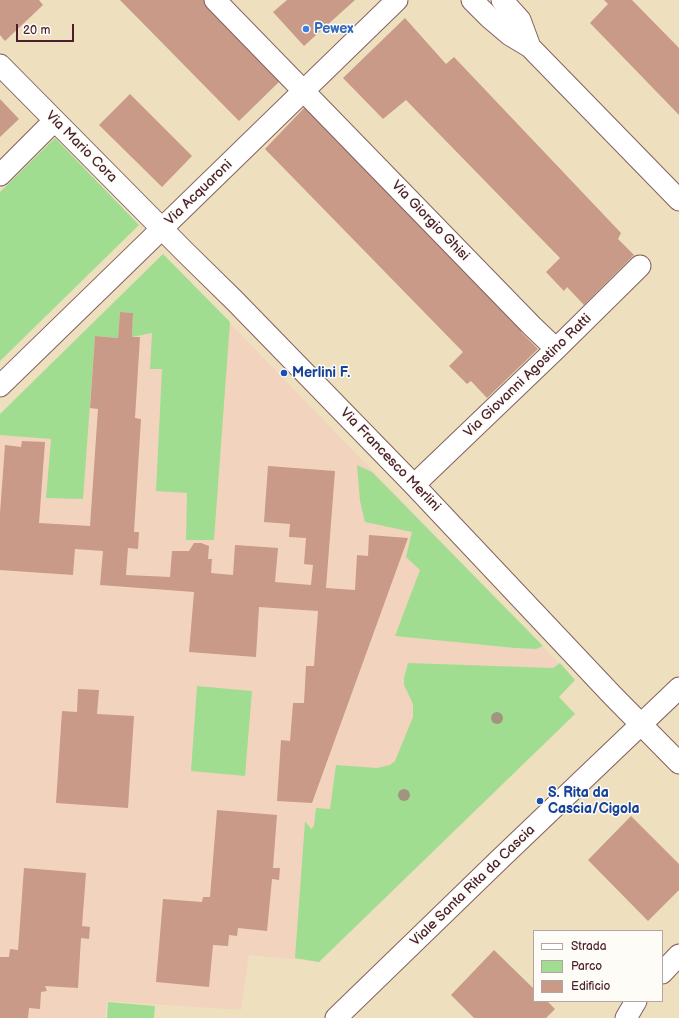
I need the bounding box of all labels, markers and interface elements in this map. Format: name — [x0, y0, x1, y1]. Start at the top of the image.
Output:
scale bar — [18, 16, 76, 42]
place label: Pewex — [314, 21, 353, 37]
text: 20 m — [23, 23, 50, 38]
marker: Pewex — [301, 24, 311, 34]
street label: Via Mario Cora — [42, 108, 120, 186]
street label: Via Acquaroni — [162, 157, 236, 229]
street label: Via Giorgio Ghisi — [388, 177, 472, 265]
street label: Via Giovanni Agostino Ratti — [461, 311, 595, 441]
place label: Merlini F. — [292, 365, 350, 381]
marker: Merlini F. — [279, 368, 289, 378]
street label: Via Francesco Merlini — [336, 405, 444, 515]
place label: S. Rita da Cascia/Cigola — [548, 785, 640, 818]
marker: S. Rita da Cascia/Cigola — [535, 796, 545, 806]
street label: Viale Santa Rita da Cascia — [407, 822, 539, 950]
legend — [533, 930, 663, 1002]
text: Strada — [571, 939, 607, 954]
text: Parco — [571, 959, 602, 974]
text: Edificio — [571, 979, 610, 994]

